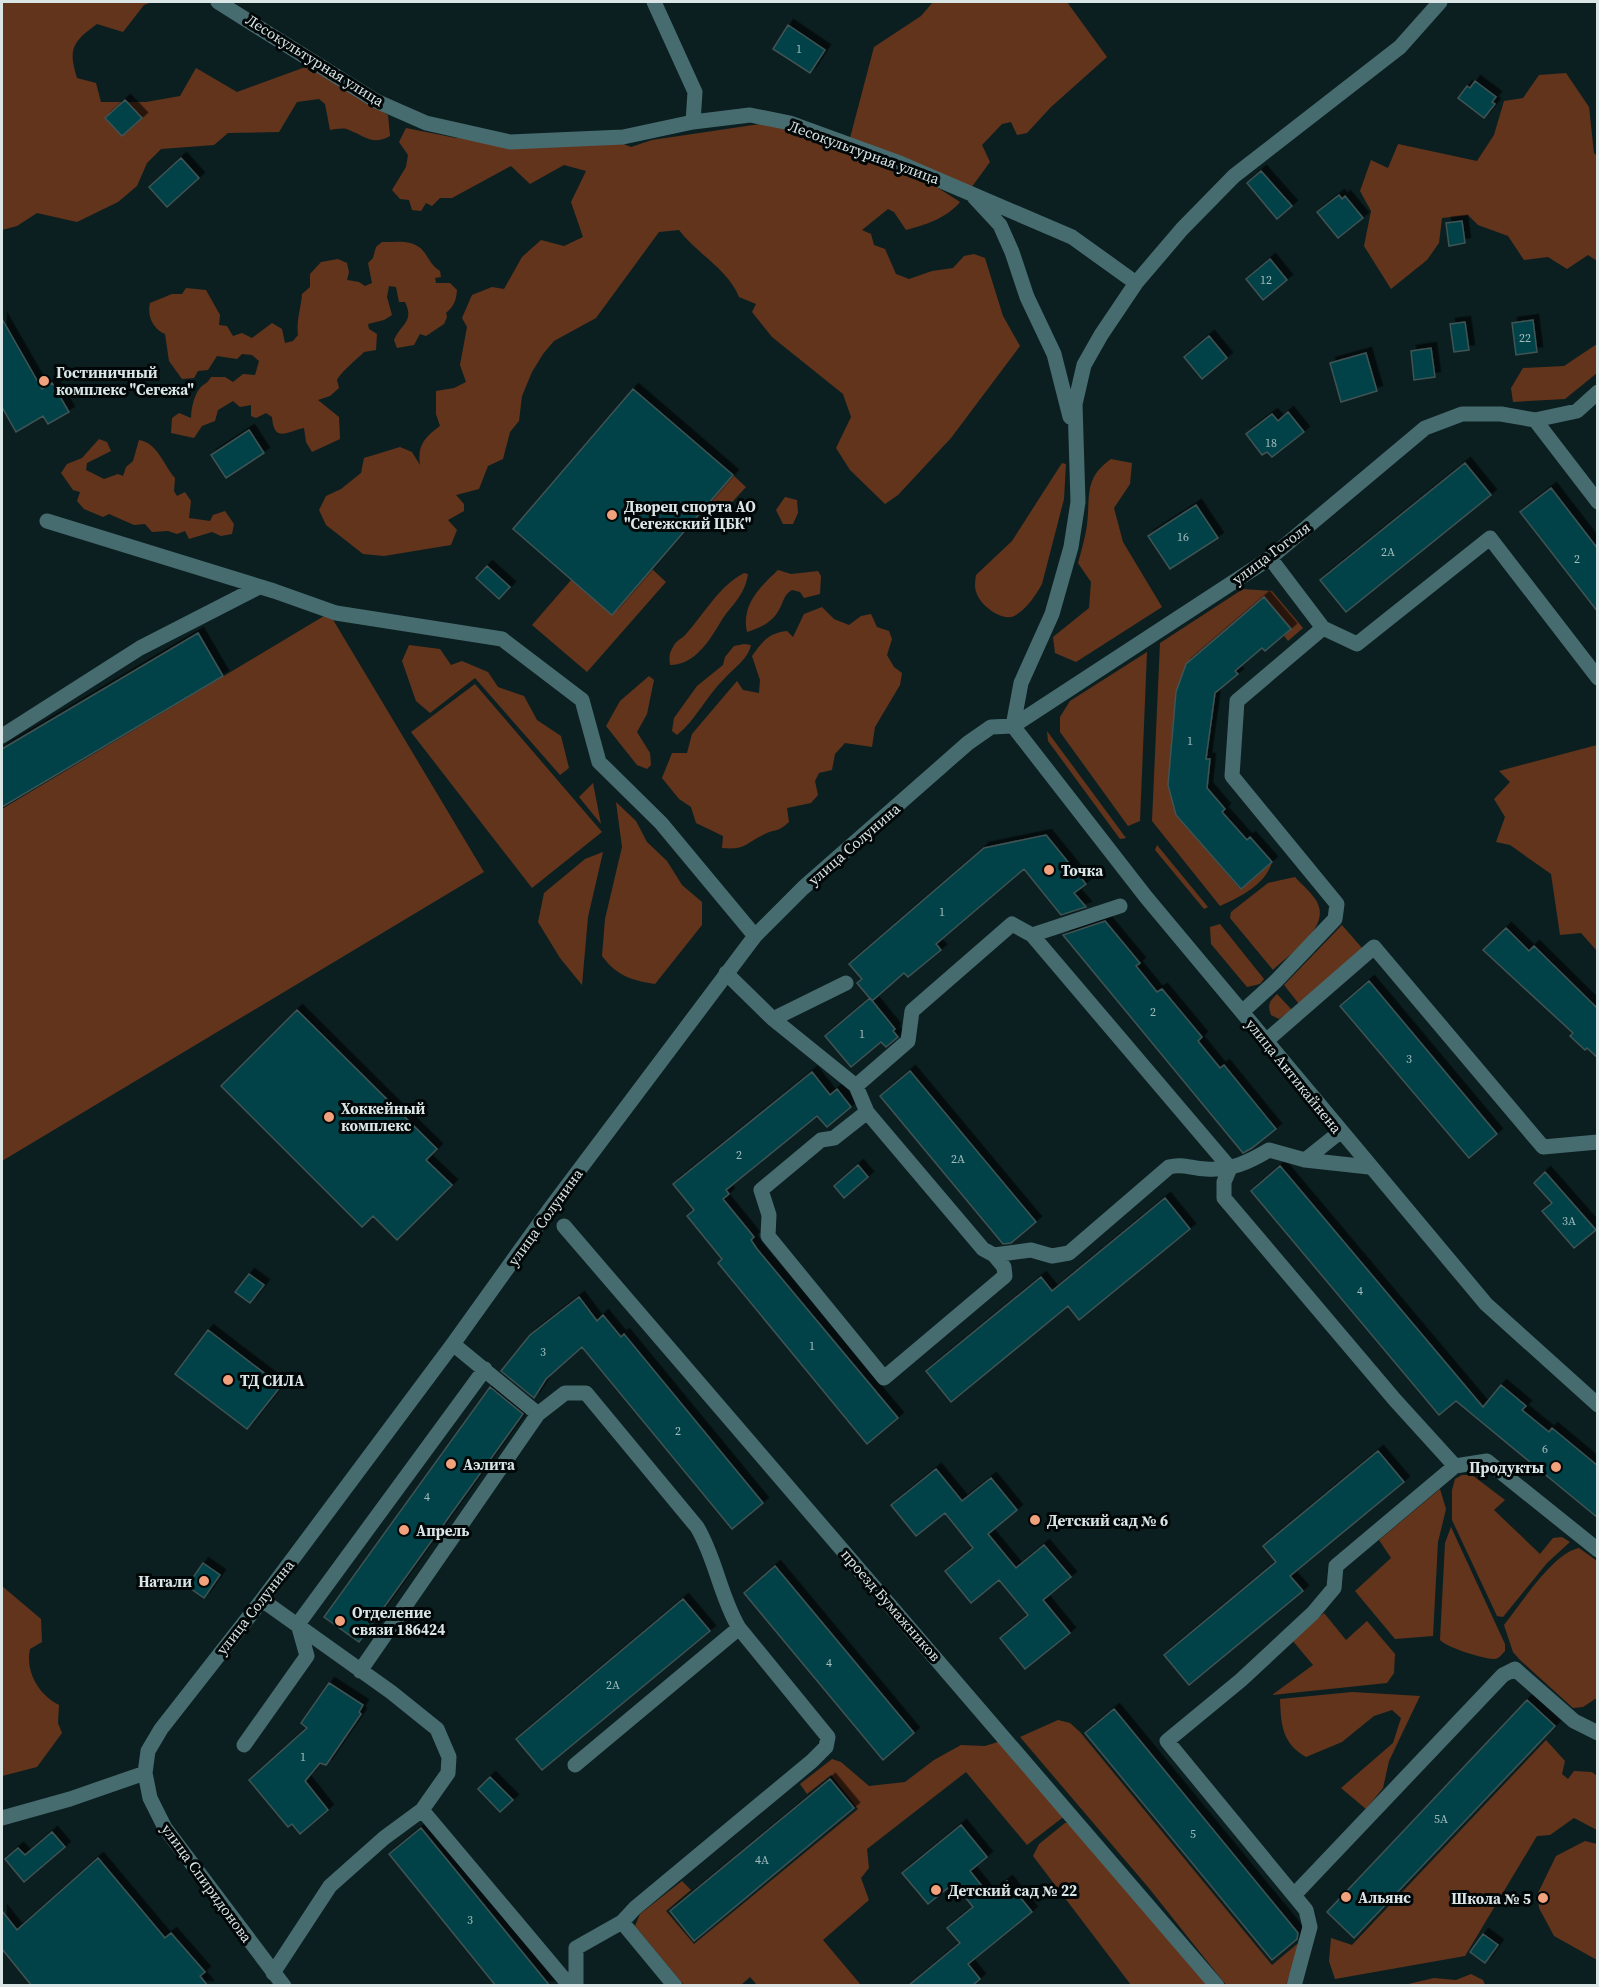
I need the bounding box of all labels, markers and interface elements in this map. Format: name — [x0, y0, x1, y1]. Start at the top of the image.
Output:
street label: Лесокультурная улица — [242, 9, 388, 111]
house number: 1 — [796, 41, 802, 57]
street label: Лесокультурная улица — [785, 115, 943, 189]
house number: 12 — [1260, 272, 1272, 288]
house number: 22 — [1519, 330, 1531, 346]
place label: Гостиничный комплекс "Сегежа" — [56, 362, 194, 400]
marker: Гостиничный комплекс "Сегежа" — [37, 374, 51, 388]
house number: 18 — [1265, 435, 1277, 451]
place label: Дворец спорта АО "Сегежский ЦБК" — [624, 496, 756, 534]
marker: Дворец спорта АО "Сегежский ЦБК" — [605, 508, 619, 522]
street label: улица Гоголя — [1228, 517, 1314, 589]
house number: 16 — [1177, 529, 1189, 545]
house number: 2А — [1381, 544, 1395, 560]
house number: 2 — [1574, 551, 1580, 567]
house number: 1 — [1187, 733, 1193, 749]
street label: улица Солунина — [804, 798, 905, 890]
place label: Точка — [1061, 860, 1104, 881]
marker: Точка — [1042, 863, 1056, 877]
house number: 1 — [939, 904, 945, 920]
house number: 2 — [1150, 1004, 1156, 1020]
street label: улица Антикайнена — [1241, 1014, 1347, 1138]
house number: 1 — [859, 1026, 865, 1042]
house number: 3 — [1406, 1051, 1412, 1067]
place label: Хоккейный комплекс — [341, 1098, 426, 1136]
marker: Хоккейный комплекс — [322, 1110, 336, 1124]
house number: 2 — [736, 1147, 742, 1163]
house number: 2А — [951, 1151, 965, 1167]
street label: улица Солунина — [503, 1164, 588, 1270]
house number: 3А — [1562, 1213, 1576, 1229]
house number: 4 — [1357, 1283, 1363, 1299]
house number: 1 — [809, 1338, 815, 1354]
house number: 3 — [540, 1344, 546, 1360]
place label: ТД СИЛА — [240, 1370, 304, 1391]
marker: ТД СИЛА — [221, 1373, 235, 1387]
house number: 2 — [675, 1423, 681, 1439]
house number: 6 — [1542, 1441, 1548, 1457]
place label: Аэлита — [463, 1454, 516, 1475]
marker: Аэлита — [444, 1457, 458, 1471]
place label: Продукты — [1469, 1457, 1544, 1478]
marker: Продукты — [1549, 1460, 1563, 1474]
house number: 4 — [424, 1489, 430, 1505]
place label: Детский сад № 6 — [1047, 1510, 1168, 1531]
marker: Детский сад № 6 — [1028, 1513, 1042, 1527]
place label: Апрель — [416, 1520, 469, 1541]
marker: Апрель — [397, 1523, 411, 1537]
street label: проезд Бумажников — [836, 1544, 946, 1666]
street label: улица Солунина — [211, 1555, 299, 1659]
place label: Натали — [138, 1571, 192, 1592]
marker: Натали — [197, 1574, 211, 1588]
place label: Отделение связи 186424 — [352, 1602, 445, 1640]
marker: Отделение связи 186424 — [333, 1614, 347, 1628]
house number: 4 — [826, 1655, 832, 1671]
house number: 2А — [606, 1677, 620, 1693]
house number: 1 — [300, 1749, 306, 1765]
house number: 5А — [1434, 1811, 1448, 1827]
street label: улица Спиридонова — [157, 1819, 257, 1947]
house number: 5 — [1190, 1826, 1196, 1842]
house number: 4А — [755, 1852, 769, 1868]
place label: Детский сад № 22 — [948, 1880, 1077, 1901]
marker: Детский сад № 22 — [929, 1883, 943, 1897]
place label: Альянс — [1358, 1887, 1411, 1908]
place label: Школа № 5 — [1451, 1888, 1531, 1909]
marker: Альянс — [1339, 1890, 1353, 1904]
marker: Школа № 5 — [1536, 1891, 1550, 1905]
house number: 3 — [467, 1912, 473, 1928]

